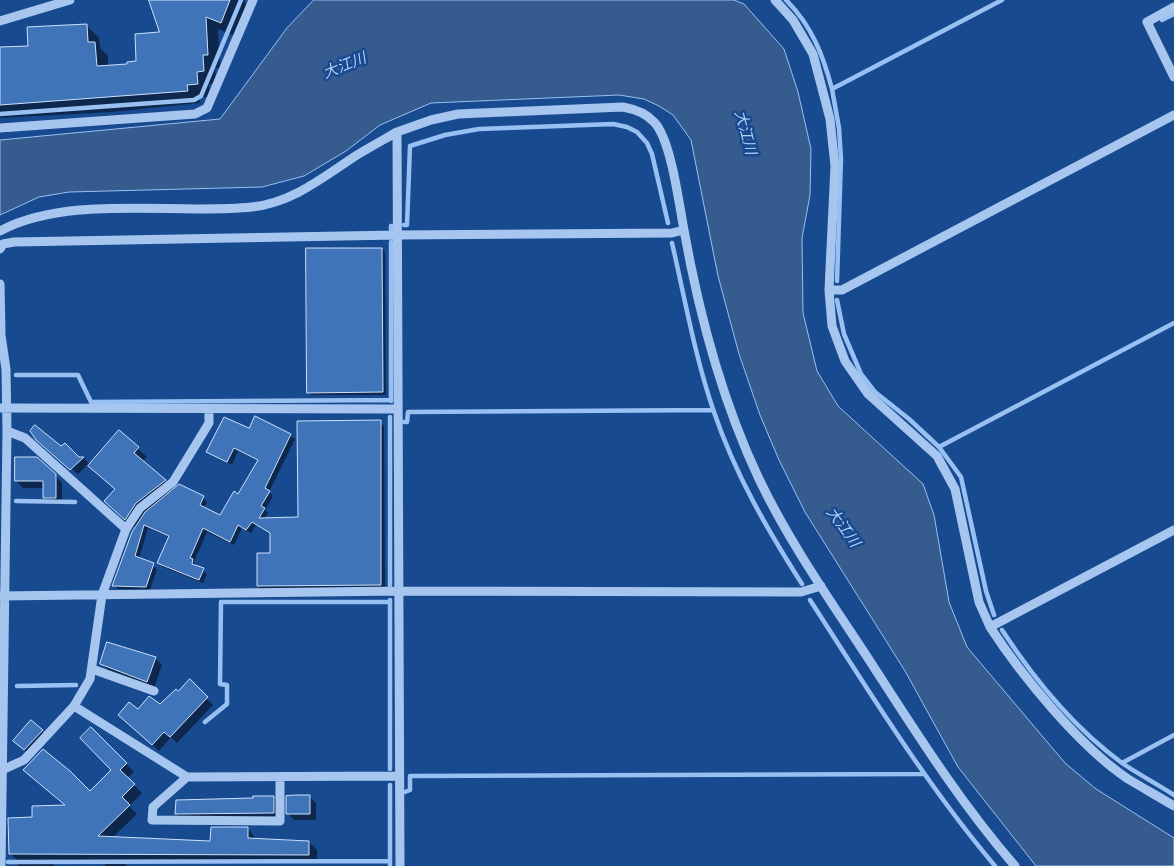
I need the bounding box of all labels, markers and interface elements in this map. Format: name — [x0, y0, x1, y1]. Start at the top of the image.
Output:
water label: 大江川 — [321, 50, 369, 84]
water label: 大江川 — [729, 109, 759, 157]
water label: 大江川 — [821, 505, 863, 551]

